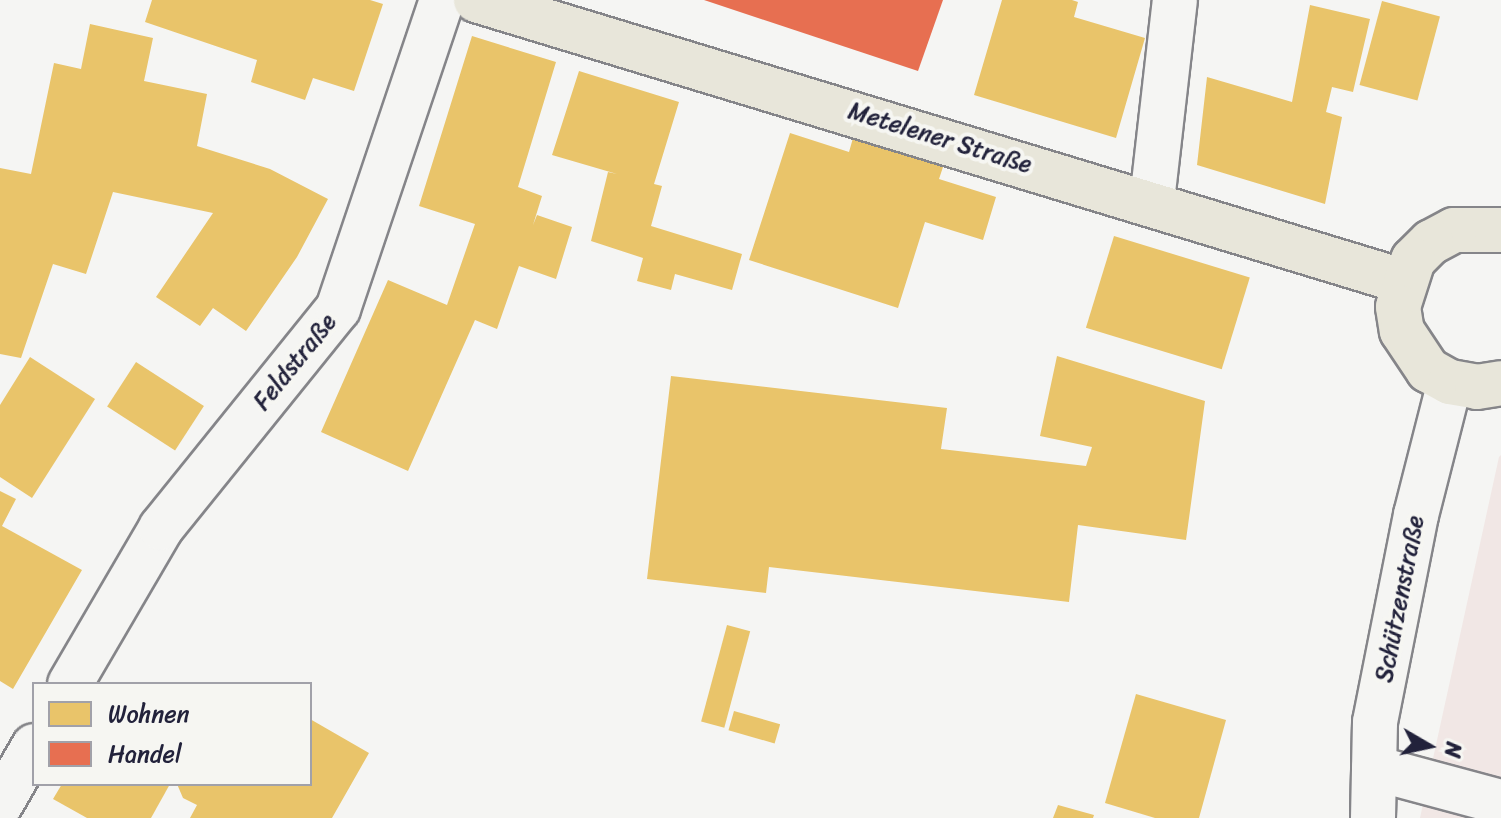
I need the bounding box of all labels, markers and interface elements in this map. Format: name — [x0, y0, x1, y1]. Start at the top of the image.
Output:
street label: Metelener Straße — [844, 96, 1036, 180]
street label: Feldstraße — [248, 308, 342, 416]
street label: Schützenstraße — [1370, 513, 1430, 685]
legend — [32, 682, 312, 786]
text: Wohnen — [108, 693, 190, 735]
north arrow — [1389, 706, 1469, 786]
text: Handel — [108, 733, 182, 775]
text: N — [1433, 739, 1474, 760]

